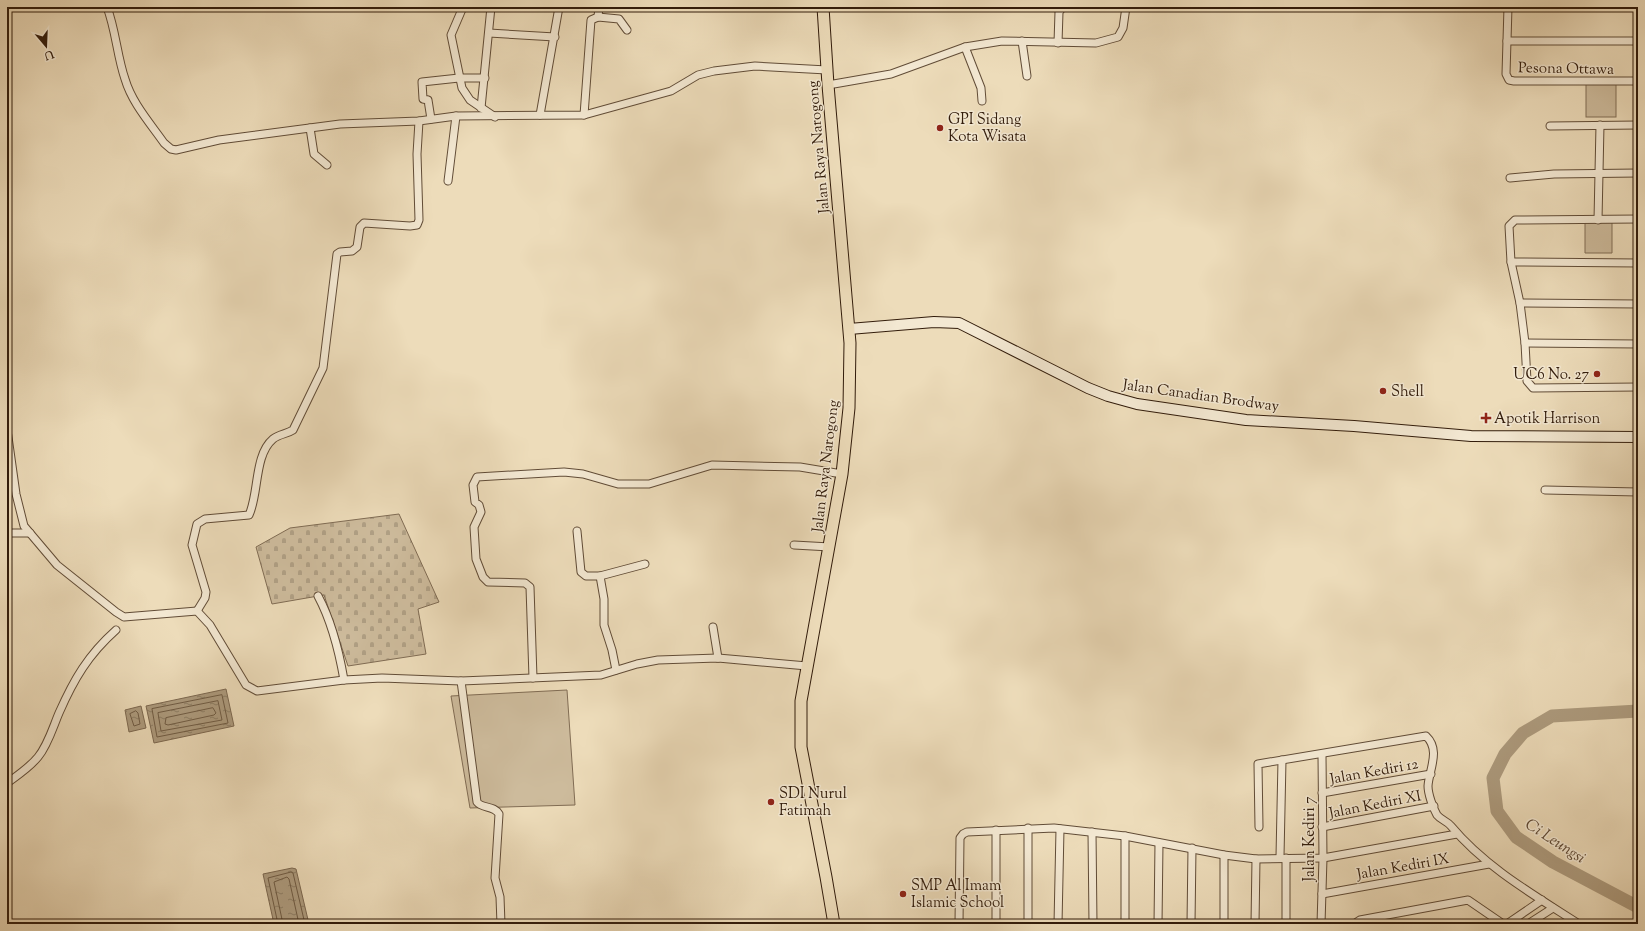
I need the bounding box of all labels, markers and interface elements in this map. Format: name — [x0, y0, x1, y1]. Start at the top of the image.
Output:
north arrow — [26, 26, 66, 66]
text: U — [42, 45, 57, 64]
street label: Pesona Ottawa — [1518, 58, 1614, 81]
street label: Jalan Raya Narogong — [803, 80, 836, 215]
place label: GPI Sidang Kota Wisata — [948, 110, 1026, 148]
marker: GPI Sidang Kota Wisata — [935, 123, 945, 133]
place label: UC6 No. 27 — [1513, 365, 1589, 386]
marker: UC6 No. 27 — [1592, 369, 1602, 379]
street label: Jalan Canadian Brodway — [1120, 375, 1281, 418]
place label: Shell — [1391, 382, 1424, 403]
marker: Shell — [1378, 386, 1388, 396]
street label: Jalan Raya Narogong — [808, 399, 845, 535]
place label: Apotik Harrison — [1494, 409, 1600, 430]
marker: Apotik Harrison — [1481, 413, 1491, 423]
street label: Jalan Kediri 12 — [1327, 754, 1420, 791]
place label: SDI Nurul Fatimah — [779, 784, 847, 822]
street label: Jalan Kediri XI — [1326, 786, 1423, 825]
street label: Jalan Kediri 7 — [1300, 796, 1321, 882]
marker: SDI Nurul Fatimah — [766, 797, 776, 807]
water label: Ci Leungsi — [1520, 814, 1589, 870]
street label: Jalan Kediri IX — [1354, 849, 1451, 886]
place label: SMP Al Imam Islamic School — [911, 876, 1004, 914]
marker: SMP Al Imam Islamic School — [898, 889, 908, 899]

